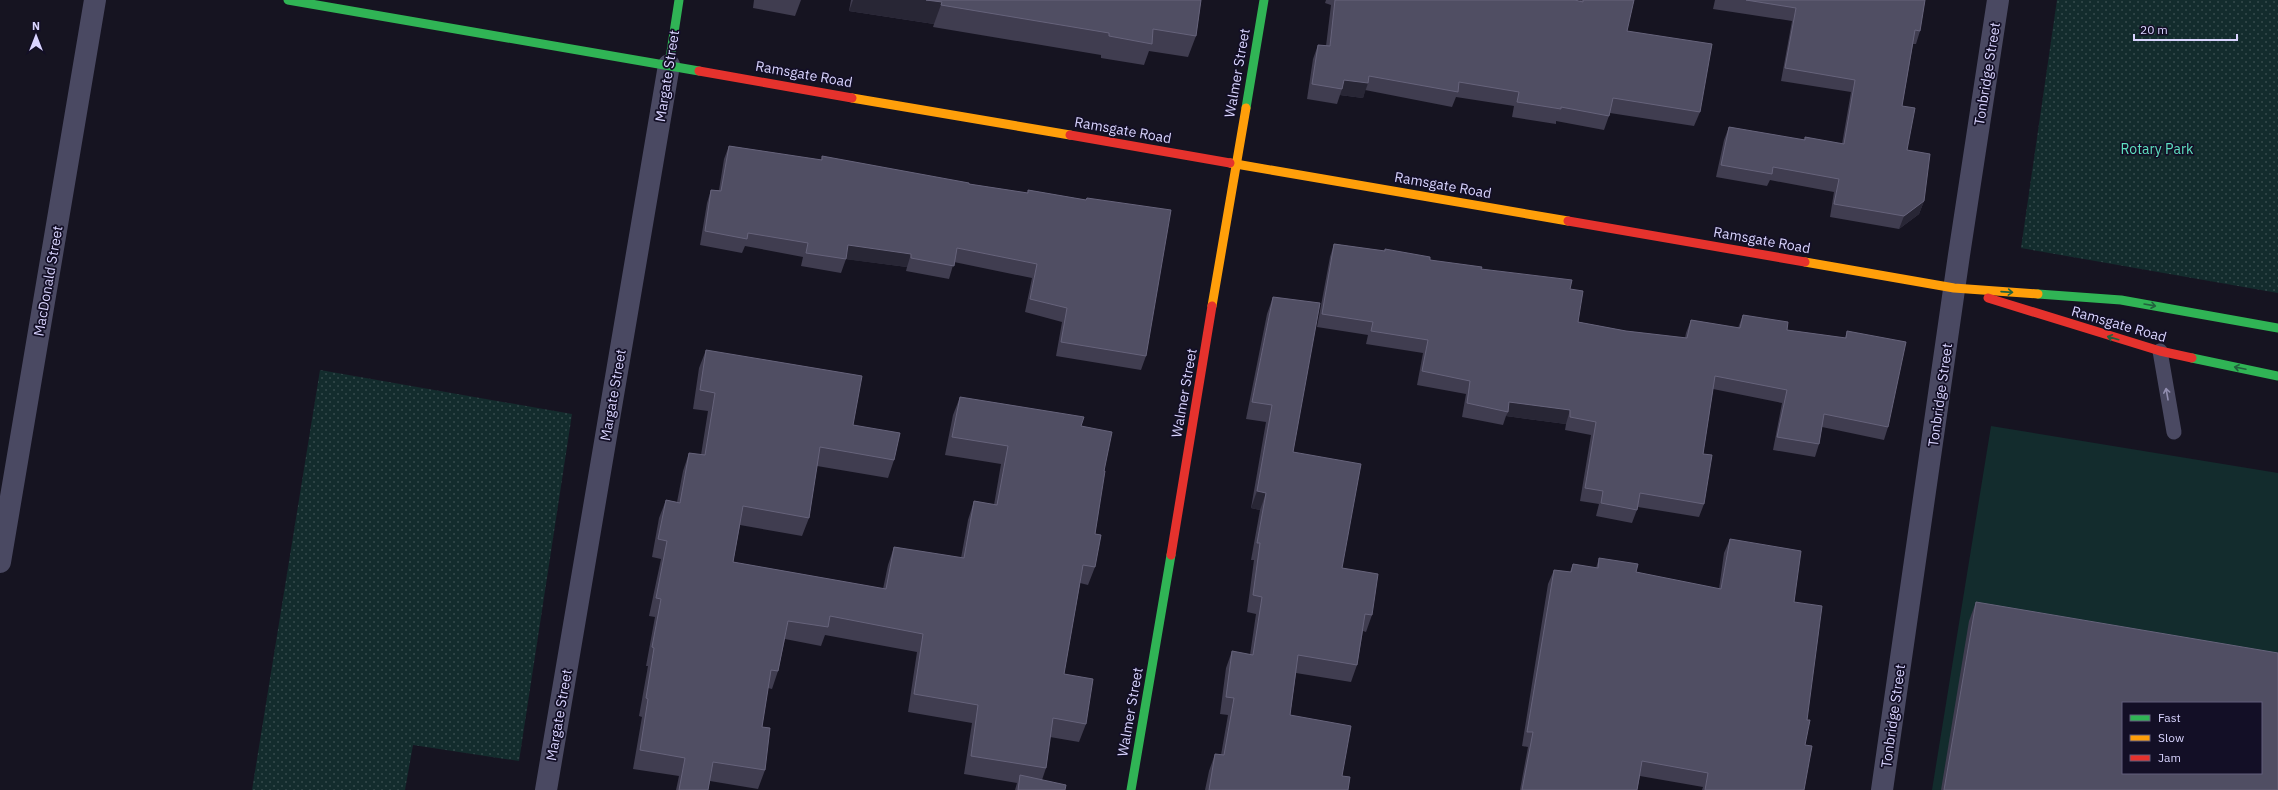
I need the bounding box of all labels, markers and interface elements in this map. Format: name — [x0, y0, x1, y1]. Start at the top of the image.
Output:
north arrow — [16, 16, 56, 56]
scale bar — [2134, 16, 2237, 42]
text: N — [32, 19, 40, 33]
street label: Tonbridge Street — [1970, 21, 2004, 127]
text: 20 m — [2140, 22, 2168, 37]
street label: Walmer Street — [1220, 27, 1254, 119]
street label: Margate Street — [651, 29, 683, 123]
street label: Ramsgate Road — [754, 57, 854, 91]
street label: Ramsgate Road — [1073, 113, 1173, 147]
park label: Rotary Park — [2121, 140, 2194, 158]
street label: Ramsgate Road — [1393, 168, 1493, 202]
street label: Ramsgate Road — [1712, 223, 1812, 257]
street label: MacDonald Street — [29, 224, 67, 338]
one-way arrow — [2000, 288, 2013, 295]
street label: Ramsgate Road — [2069, 302, 2169, 346]
one-way arrow — [2143, 302, 2156, 310]
one-way arrow — [2107, 334, 2120, 341]
street label: Tonbridge Street — [1924, 342, 1956, 448]
street label: Walmer Street — [1167, 347, 1201, 439]
street label: Margate Street — [596, 348, 630, 442]
one-way arrow — [2234, 364, 2247, 372]
one-way arrow — [2163, 388, 2171, 401]
street label: Tonbridge Street — [1877, 663, 1909, 769]
street label: Walmer Street — [1113, 666, 1147, 758]
street label: Margate Street — [542, 668, 576, 762]
legend — [2122, 702, 2262, 774]
text: Fast — [2158, 710, 2181, 725]
text: Slow — [2158, 730, 2184, 745]
text: Jam — [2158, 750, 2181, 765]

